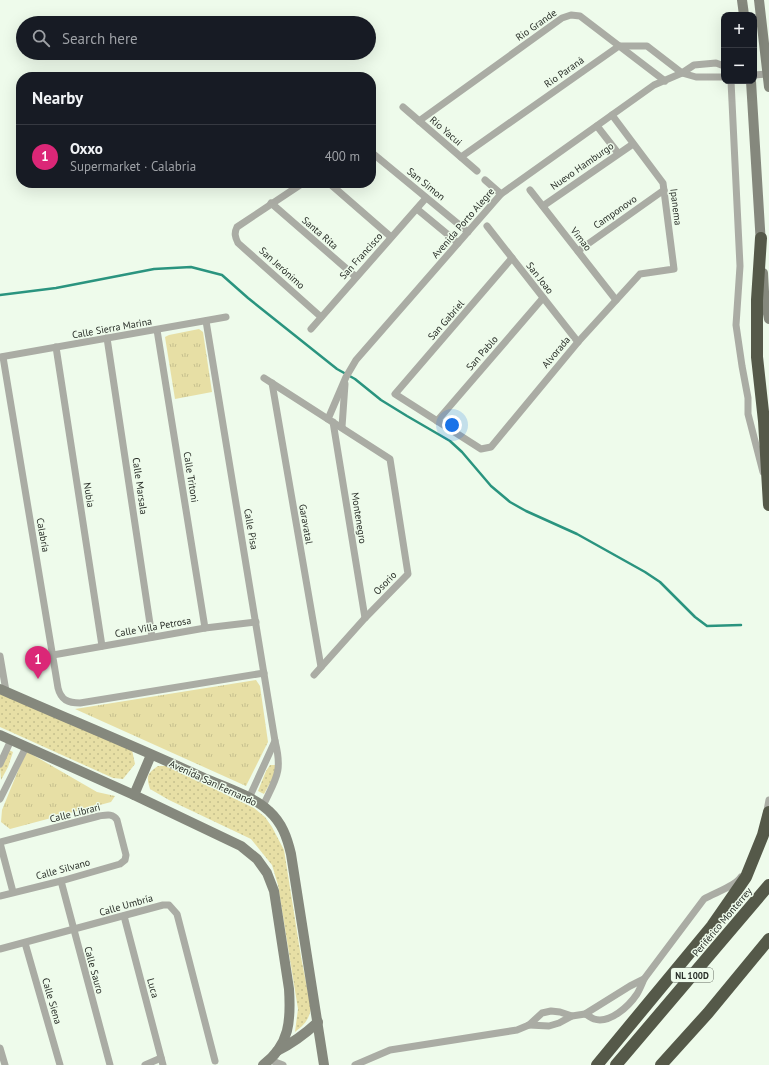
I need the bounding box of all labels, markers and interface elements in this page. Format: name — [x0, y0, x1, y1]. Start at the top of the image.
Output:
street label: Rio Grande — [513, 6, 559, 44]
map controls — [721, 12, 757, 84]
button: + — [721, 12, 757, 48]
search box — [16, 16, 376, 60]
icon: search — [30, 27, 52, 49]
text: Search here — [62, 29, 138, 48]
button: − — [721, 48, 757, 84]
street label: Rio Paraná — [542, 54, 586, 90]
text: Nearby — [32, 87, 83, 109]
street label: Rio Yacui — [427, 113, 465, 149]
text: Oxxo — [70, 139, 103, 158]
street label: Nuevo Hamburgo — [548, 139, 616, 193]
text: 1 — [41, 148, 49, 165]
text: 400 m — [325, 148, 360, 165]
text: Supermarket · Calabria — [70, 158, 196, 175]
street label: San Simon — [404, 165, 448, 203]
street label: Avenida Porto Alegre — [429, 185, 497, 261]
street label: Ipanema — [667, 188, 685, 226]
street label: Camponovo — [591, 192, 639, 232]
street label: Santa Rita — [299, 214, 341, 252]
street label: Vimao — [567, 224, 594, 254]
street label: San Francisco — [337, 230, 385, 282]
street label: San Jerónimo — [257, 244, 307, 292]
street label: San Joao — [523, 259, 557, 297]
street label: San Gabriel — [425, 297, 467, 343]
street label: Calle Sierra Marina — [71, 315, 153, 341]
street label: San Pablo — [463, 333, 501, 373]
street label: Alvorada — [539, 333, 573, 371]
your location — [442, 415, 462, 435]
street label: Calle Tritoni — [181, 451, 201, 503]
street label: Calle Marsala — [130, 457, 150, 515]
street label: Nubia — [81, 482, 97, 508]
street label: Montenegro — [349, 491, 369, 545]
street label: Garavatal — [296, 503, 316, 545]
street label: Calle Pisa — [241, 507, 261, 551]
street label: Calabria — [34, 517, 52, 553]
street label: Osorio — [371, 568, 399, 598]
street label: Calle Villa Petrosa — [114, 614, 192, 640]
pin: 1 — [25, 646, 51, 679]
street label: Avenida San Fernando — [167, 757, 259, 809]
street label: Calle Librari — [48, 800, 102, 826]
street label: Calle Silvano — [34, 856, 92, 882]
street label: Periférico Monterrey — [689, 884, 755, 959]
street label: Calle Umbría — [98, 891, 154, 919]
street label: Calle Sauro — [81, 945, 107, 995]
road number: NL 100D — [671, 968, 713, 982]
street label: Calle Siena — [39, 976, 65, 1026]
street label: Luca — [144, 977, 162, 999]

